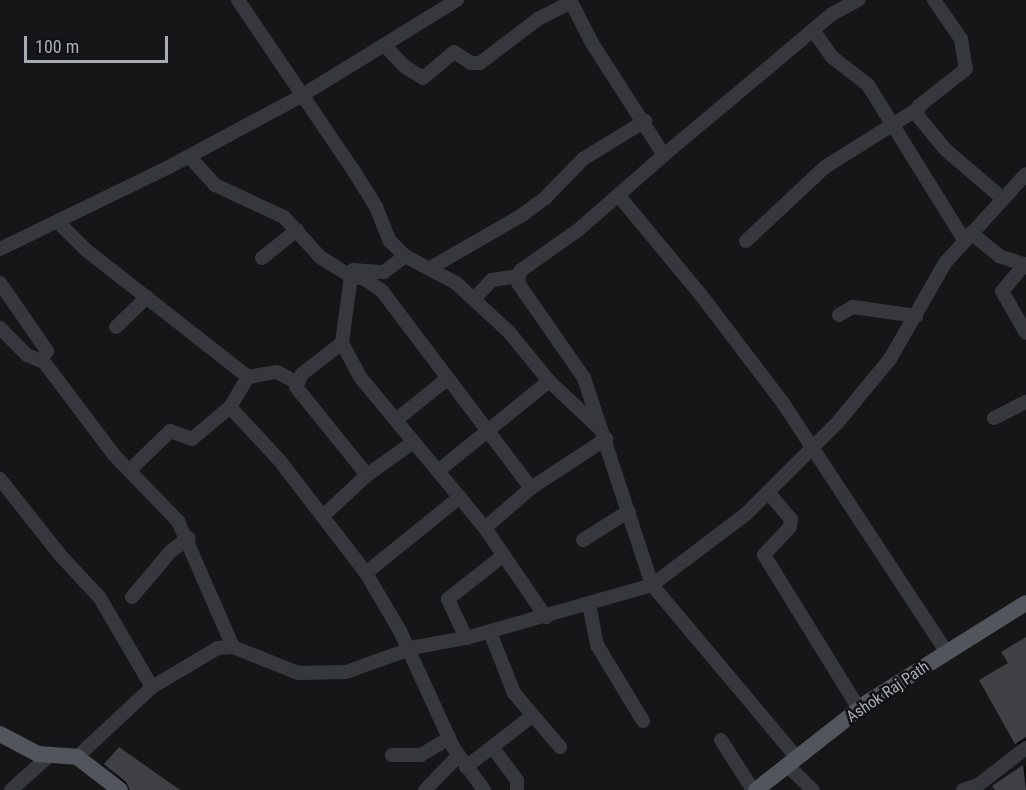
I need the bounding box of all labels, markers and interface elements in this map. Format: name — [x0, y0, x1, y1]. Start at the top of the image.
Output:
scale bar — [27, 24, 171, 62]
text: 100 m — [35, 36, 79, 57]
street label: Ashok Raj Path — [843, 657, 933, 727]

